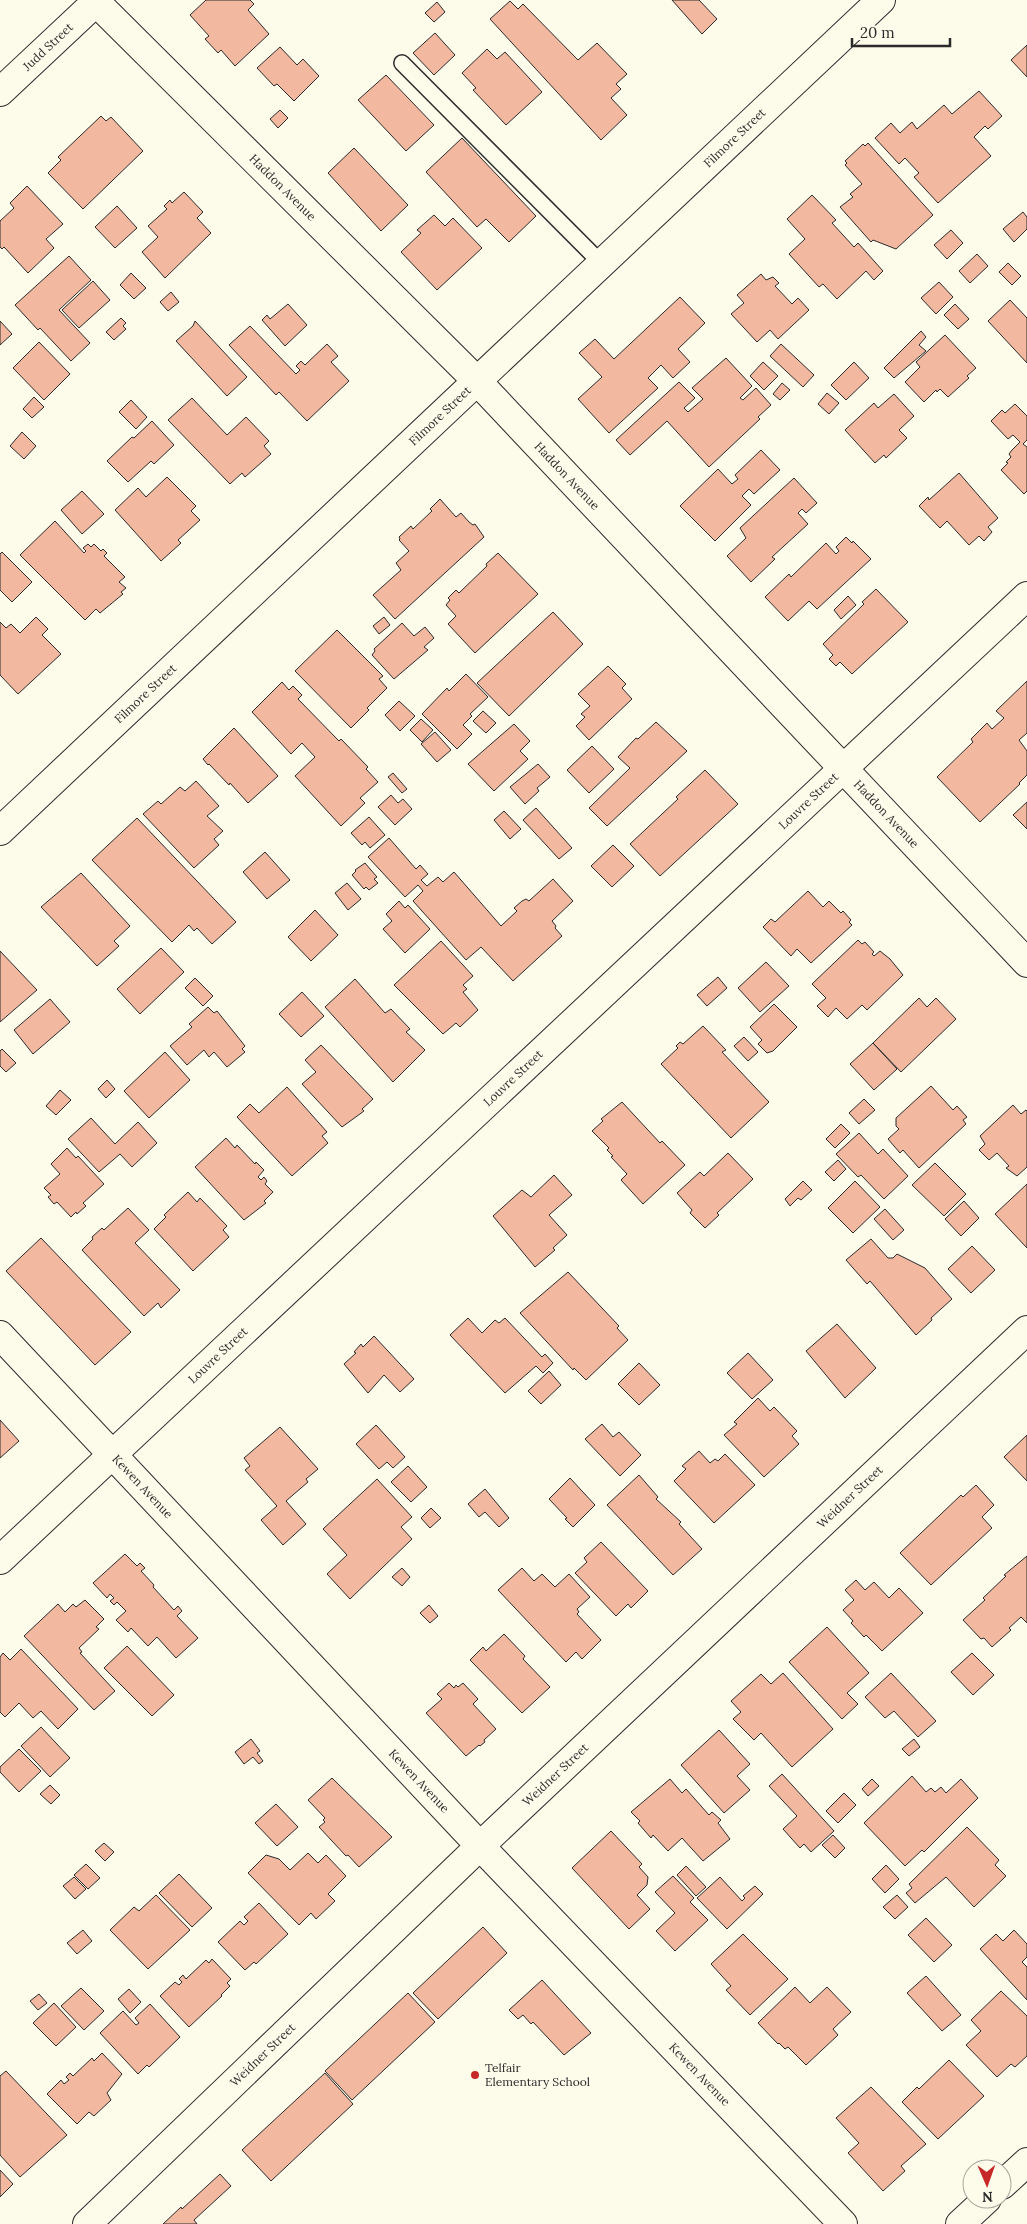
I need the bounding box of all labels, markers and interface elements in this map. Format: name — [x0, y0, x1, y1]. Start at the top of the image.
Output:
scale bar — [852, 15, 950, 47]
street label: Judd Street — [19, 19, 76, 74]
text: 20 m — [860, 23, 895, 42]
street label: Filmore Street — [700, 105, 769, 170]
street label: Haddon Avenue — [246, 151, 320, 224]
street label: Filmore Street — [406, 382, 474, 448]
street label: Haddon Avenue — [531, 439, 603, 513]
street label: Filmore Street — [111, 660, 180, 726]
street label: Louvre Street — [775, 769, 841, 832]
street label: Haddon Avenue — [851, 776, 923, 851]
street label: Louvre Street — [480, 1046, 546, 1109]
street label: Louvre Street — [185, 1323, 251, 1386]
street label: Kewen Avenue — [109, 1451, 177, 1522]
street label: Weidner Street — [814, 1462, 886, 1531]
street label: Weidner Street — [519, 1740, 591, 1809]
street label: Kewen Avenue — [386, 1746, 453, 1816]
street label: Weidner Street — [227, 2019, 299, 2089]
street label: Kewen Avenue — [666, 2040, 734, 2109]
place label: Telfair Elementary School — [485, 2060, 590, 2089]
marker: Telfair Elementary School — [469, 2069, 481, 2081]
north arrow — [962, 2159, 1012, 2209]
text: N — [982, 2188, 993, 2206]

